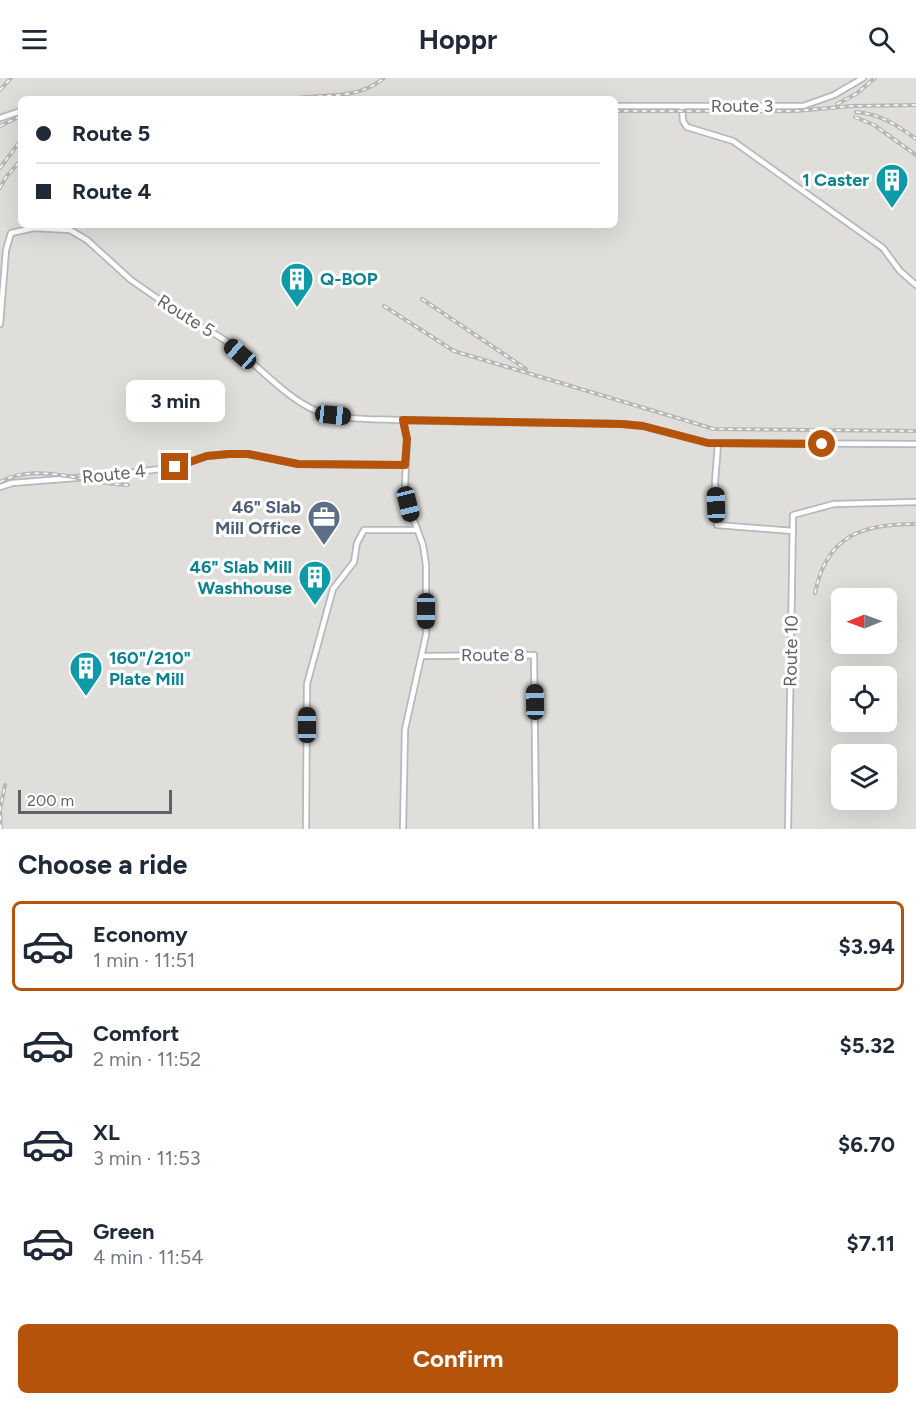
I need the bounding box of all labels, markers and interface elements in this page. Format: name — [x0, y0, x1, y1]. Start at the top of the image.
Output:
icon: menu — [18, 23, 51, 56]
text: Hoppr — [419, 23, 497, 56]
icon: search — [865, 23, 898, 56]
street label: Route 3 — [711, 95, 773, 117]
text: Route 5 — [72, 120, 150, 147]
building icon: 1 Caster — [874, 162, 910, 209]
place label: 1 Caster — [802, 169, 869, 191]
text: Route 4 — [72, 178, 151, 205]
building icon: Q-BOP — [279, 261, 315, 308]
place label: Q-BOP — [320, 268, 378, 290]
street label: Route 5 — [153, 290, 219, 342]
car — [221, 335, 259, 373]
callout: 3 min — [126, 380, 225, 422]
text: 3 min — [151, 389, 200, 413]
car — [314, 404, 352, 426]
route start — [808, 430, 835, 457]
route end — [161, 453, 188, 480]
street label: Route 4 — [81, 460, 147, 488]
car — [395, 484, 421, 524]
car — [706, 487, 726, 523]
place label: 46" Slab Mill Office — [215, 496, 301, 539]
office icon: 46" Slab Mill Office — [306, 499, 342, 546]
place label: 46" Slab Mill Washhouse — [190, 556, 292, 599]
building icon: 46" Slab Mill Washhouse — [297, 559, 333, 606]
north arrow — [831, 588, 897, 654]
map controls — [831, 588, 897, 810]
car — [417, 593, 435, 629]
street label: Route 10 — [779, 615, 803, 687]
street label: Route 8 — [461, 644, 525, 666]
place label: 160"/210" Plate Mill — [109, 647, 191, 690]
building icon: 160"/210" Plate Mill — [68, 650, 104, 697]
button: locate — [831, 666, 897, 732]
car — [526, 684, 544, 720]
car — [298, 707, 316, 743]
button: layers — [831, 744, 897, 810]
scale bar — [18, 787, 172, 814]
text: 200 m — [27, 791, 74, 810]
text: Choose a ride — [18, 848, 187, 881]
icon: car — [21, 919, 75, 973]
text: Economy — [93, 921, 188, 948]
text: $3.94 — [838, 933, 895, 960]
text: 1 min · 11:51 — [93, 948, 195, 972]
icon: car — [21, 1018, 75, 1072]
text: Comfort — [93, 1020, 179, 1047]
text: $5.32 — [840, 1032, 895, 1059]
text: 2 min · 11:52 — [93, 1047, 201, 1071]
icon: car — [21, 1117, 75, 1171]
text: XL — [93, 1119, 120, 1146]
text: $6.70 — [838, 1131, 895, 1158]
text: 3 min · 11:53 — [93, 1146, 201, 1170]
icon: car — [21, 1216, 75, 1270]
text: Green — [93, 1218, 155, 1245]
text: $7.11 — [847, 1230, 895, 1257]
text: 4 min · 11:54 — [93, 1245, 204, 1269]
button: Confirm — [18, 1324, 898, 1393]

